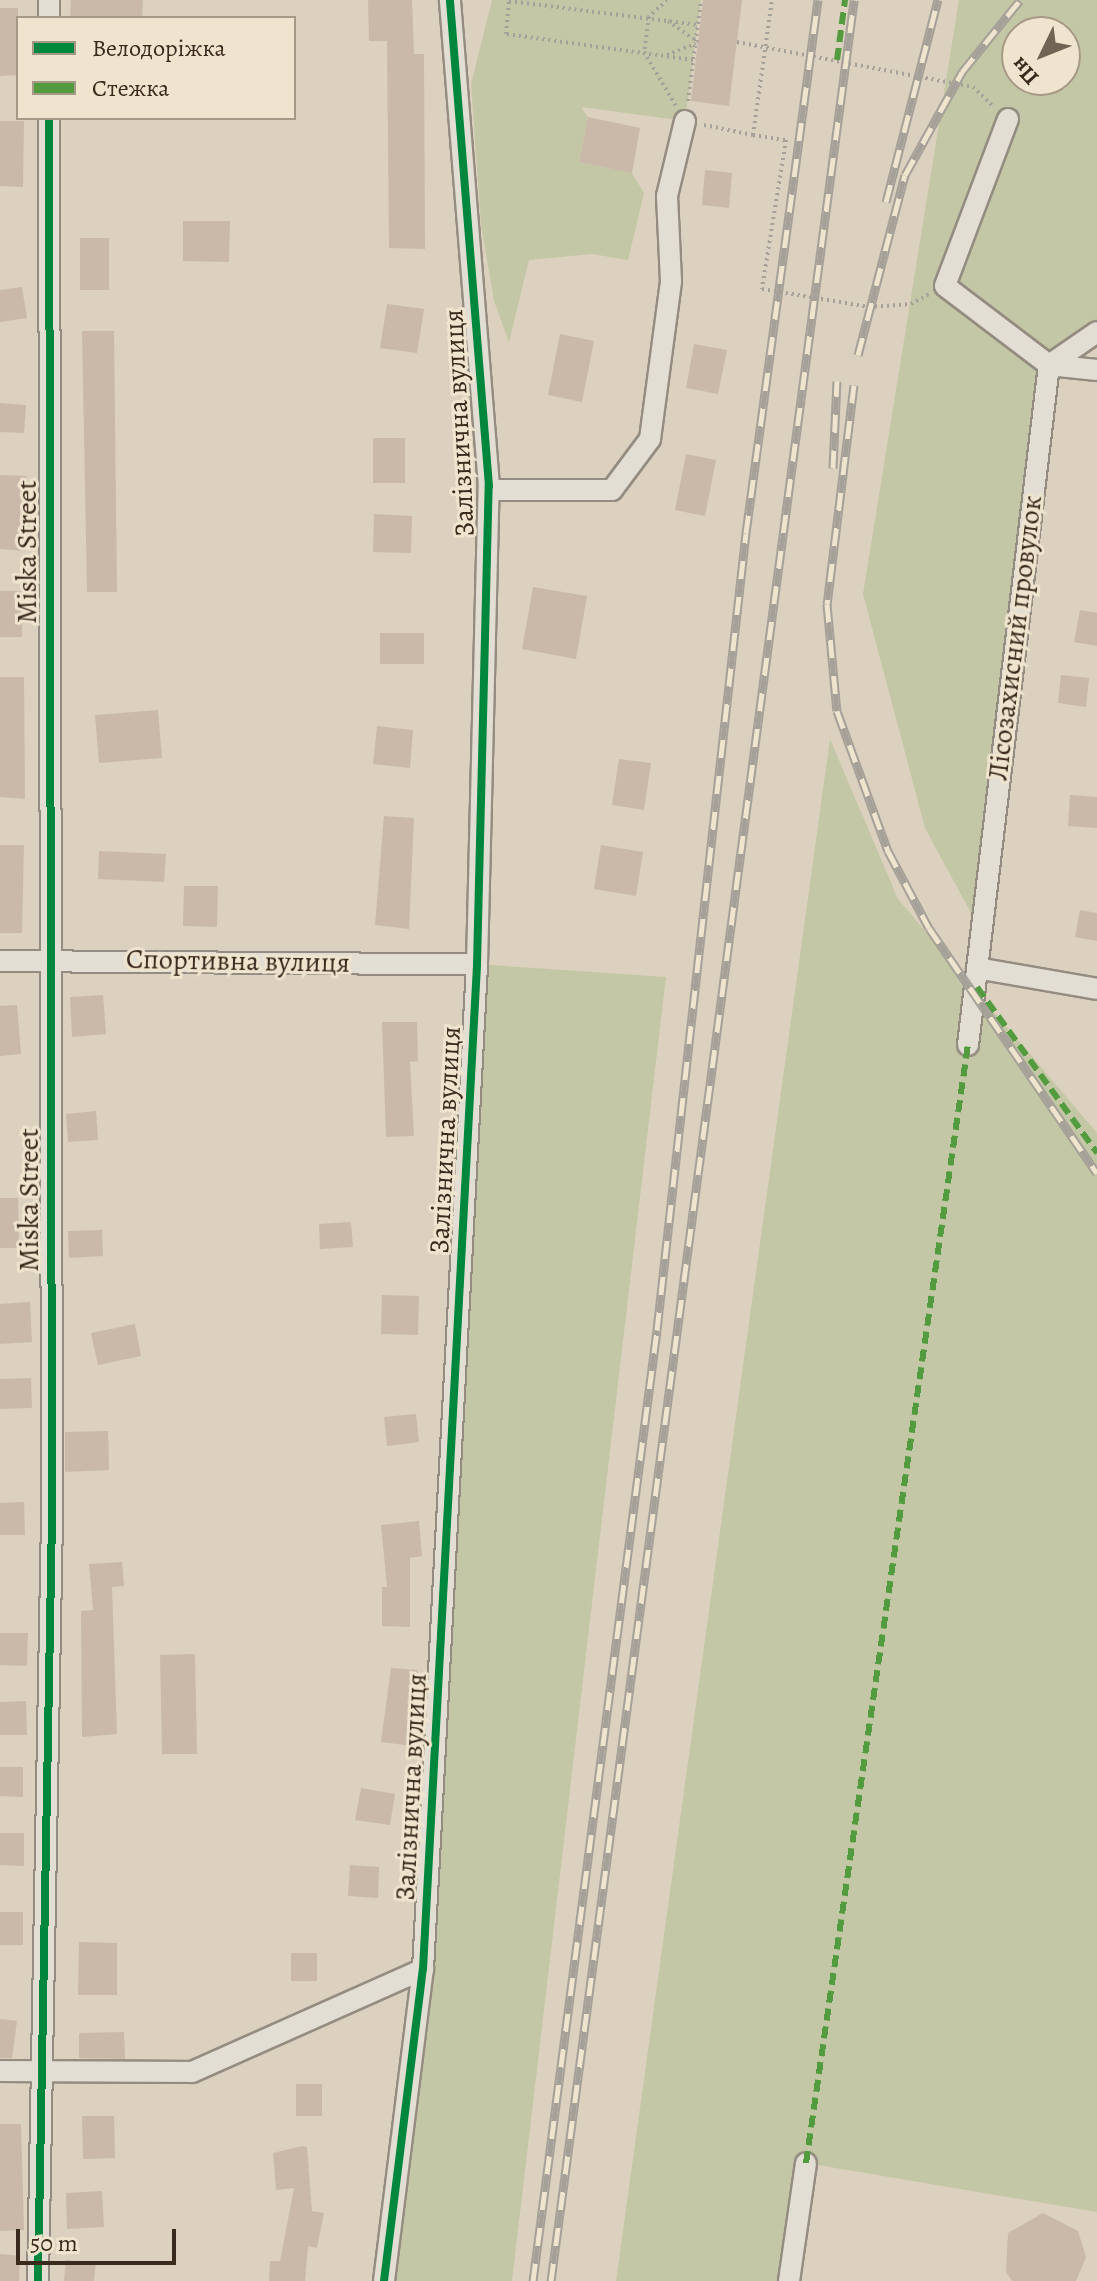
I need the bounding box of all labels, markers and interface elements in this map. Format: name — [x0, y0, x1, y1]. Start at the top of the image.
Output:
legend — [16, 16, 296, 120]
north arrow — [1001, 16, 1081, 96]
text: Велодоріжка — [92, 32, 226, 64]
text: Пн — [1004, 50, 1046, 92]
text: Стежка — [92, 72, 169, 104]
street label: Залізнична вулиця — [436, 308, 482, 538]
street label: Miska Street — [10, 480, 44, 624]
street label: Лісозахисний провулок — [981, 494, 1049, 782]
street label: Спортивна вулиця — [126, 942, 350, 980]
street label: Залізнична вулиця — [422, 1025, 468, 1255]
street label: Miska Street — [12, 1128, 46, 1272]
street label: Залізнична вулиця — [388, 1672, 434, 1902]
scale bar — [20, 2213, 180, 2263]
text: 50 m — [30, 2227, 78, 2259]

